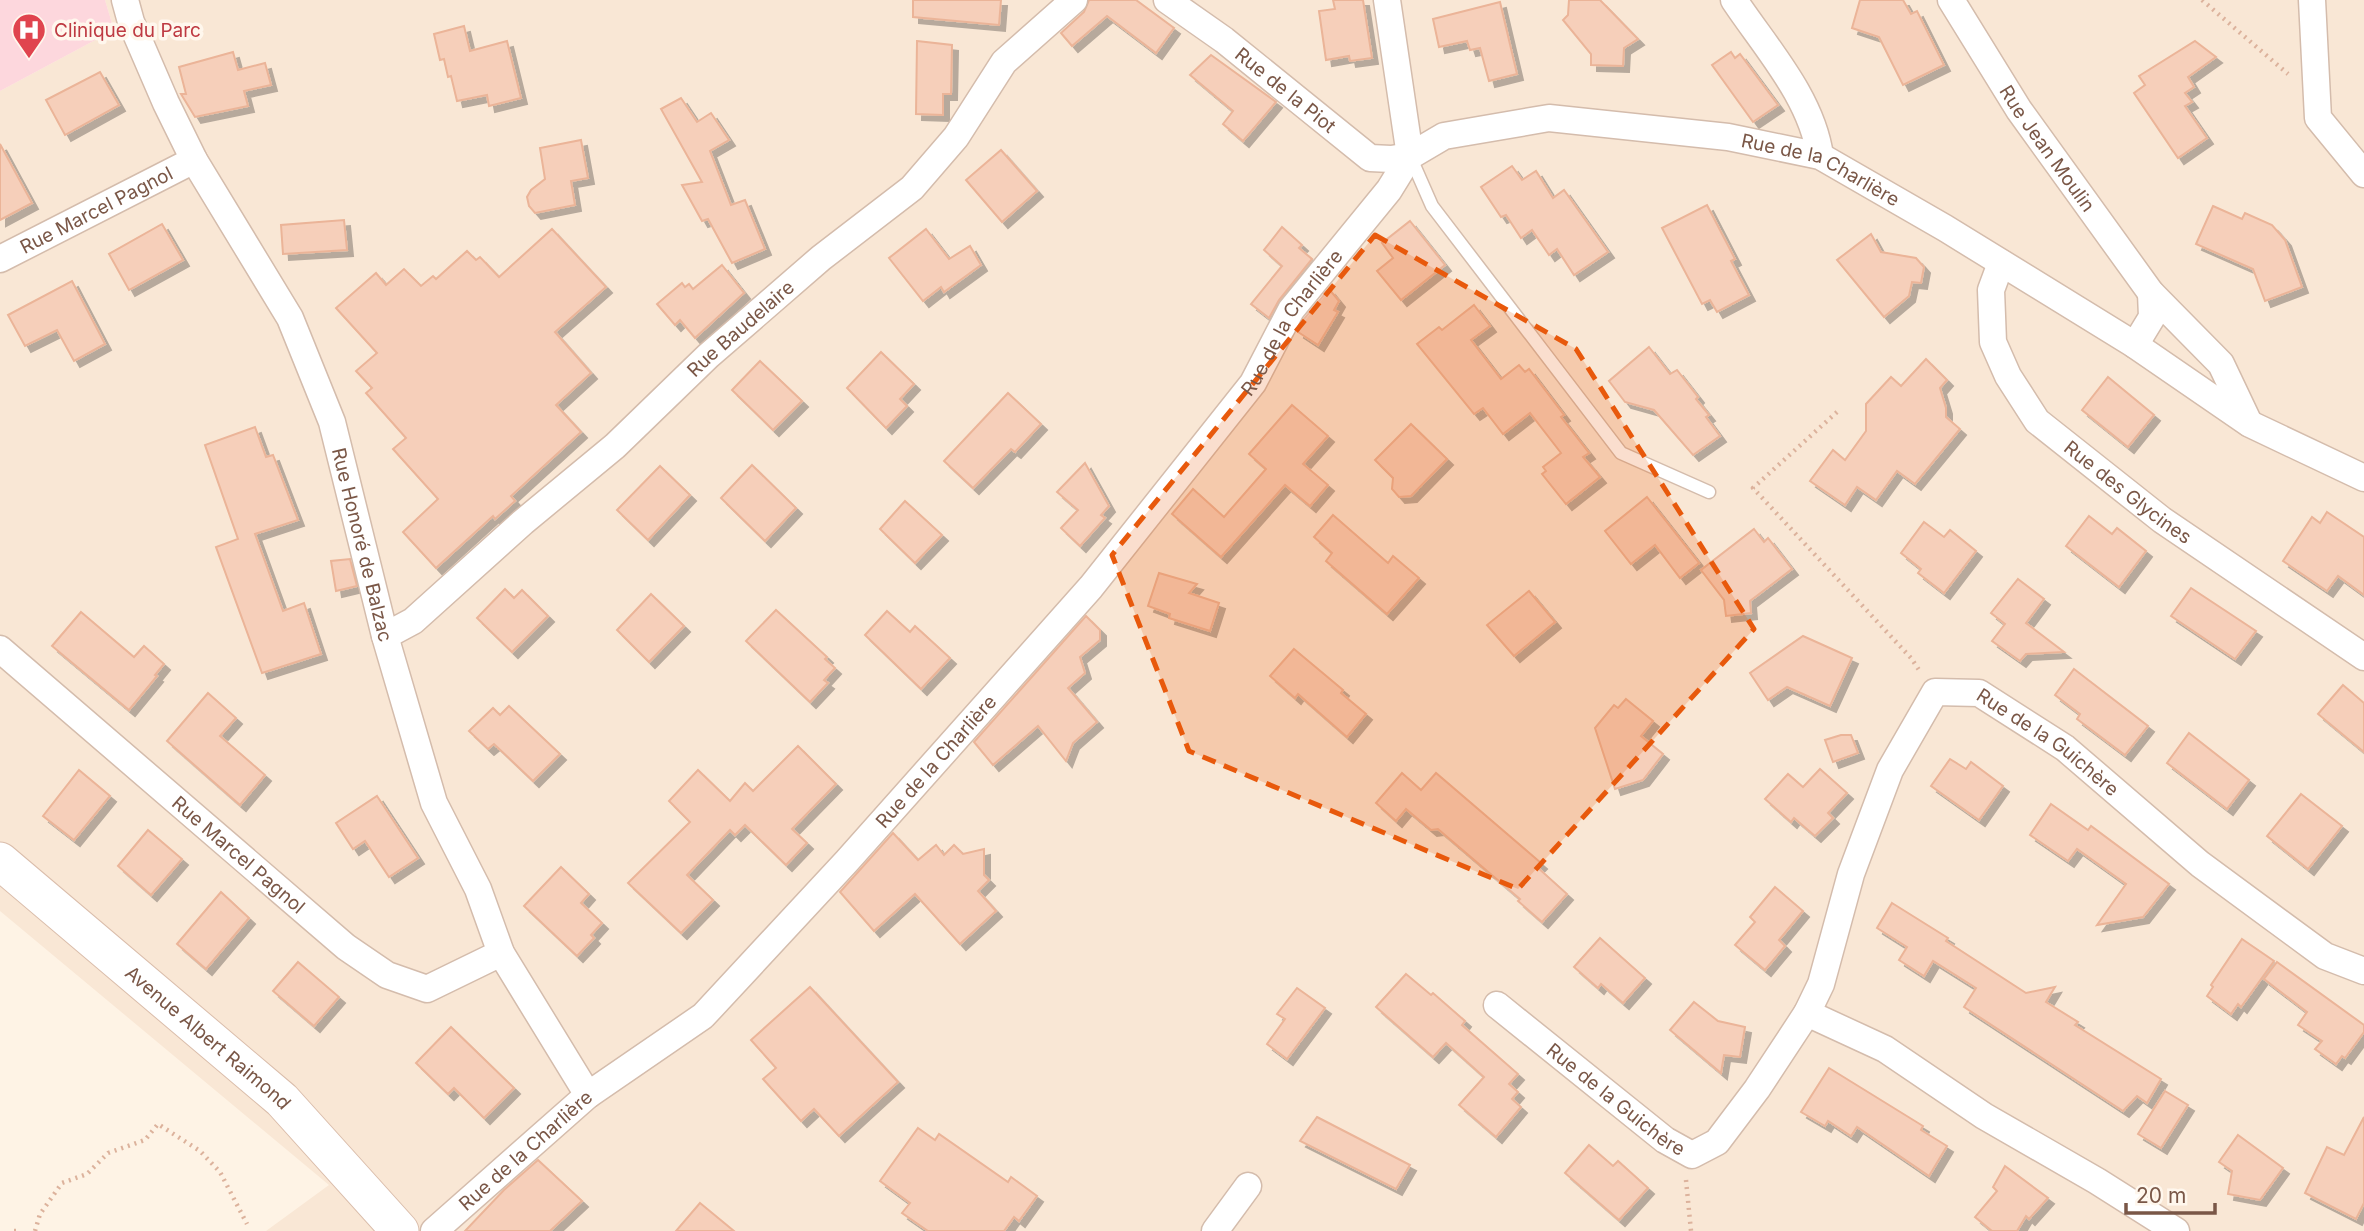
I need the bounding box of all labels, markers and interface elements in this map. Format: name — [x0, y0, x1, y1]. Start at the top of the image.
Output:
hospital icon: Clinique du Parc — [10, 11, 48, 60]
place label: Clinique du Parc — [54, 19, 201, 42]
street label: Rue de la Piot — [1230, 43, 1340, 138]
street label: Rue Jean Moulin — [1995, 81, 2100, 216]
street label: Rue de la Charlière — [1739, 129, 1903, 211]
street label: Rue Marcel Pagnol — [16, 162, 177, 259]
street label: Rue de la Charlière — [1236, 245, 1348, 401]
street label: Rue Baudelaire — [682, 276, 799, 382]
street label: Rue des Glycines — [2059, 436, 2196, 549]
street label: Rue Honoré de Balzac — [327, 445, 397, 645]
street label: Rue de la Guichère — [1972, 684, 2123, 801]
street label: Rue de la Charlière — [871, 691, 1001, 833]
street label: Rue Marcel Pagnol — [167, 791, 310, 919]
street label: Avenue Albert Raimond — [120, 961, 296, 1114]
street label: Rue de la Guichère — [1542, 1038, 1689, 1161]
street label: Rue de la Charlière — [454, 1086, 597, 1216]
scale bar — [2126, 1172, 2215, 1216]
text: 20 m — [2136, 1183, 2186, 1208]

